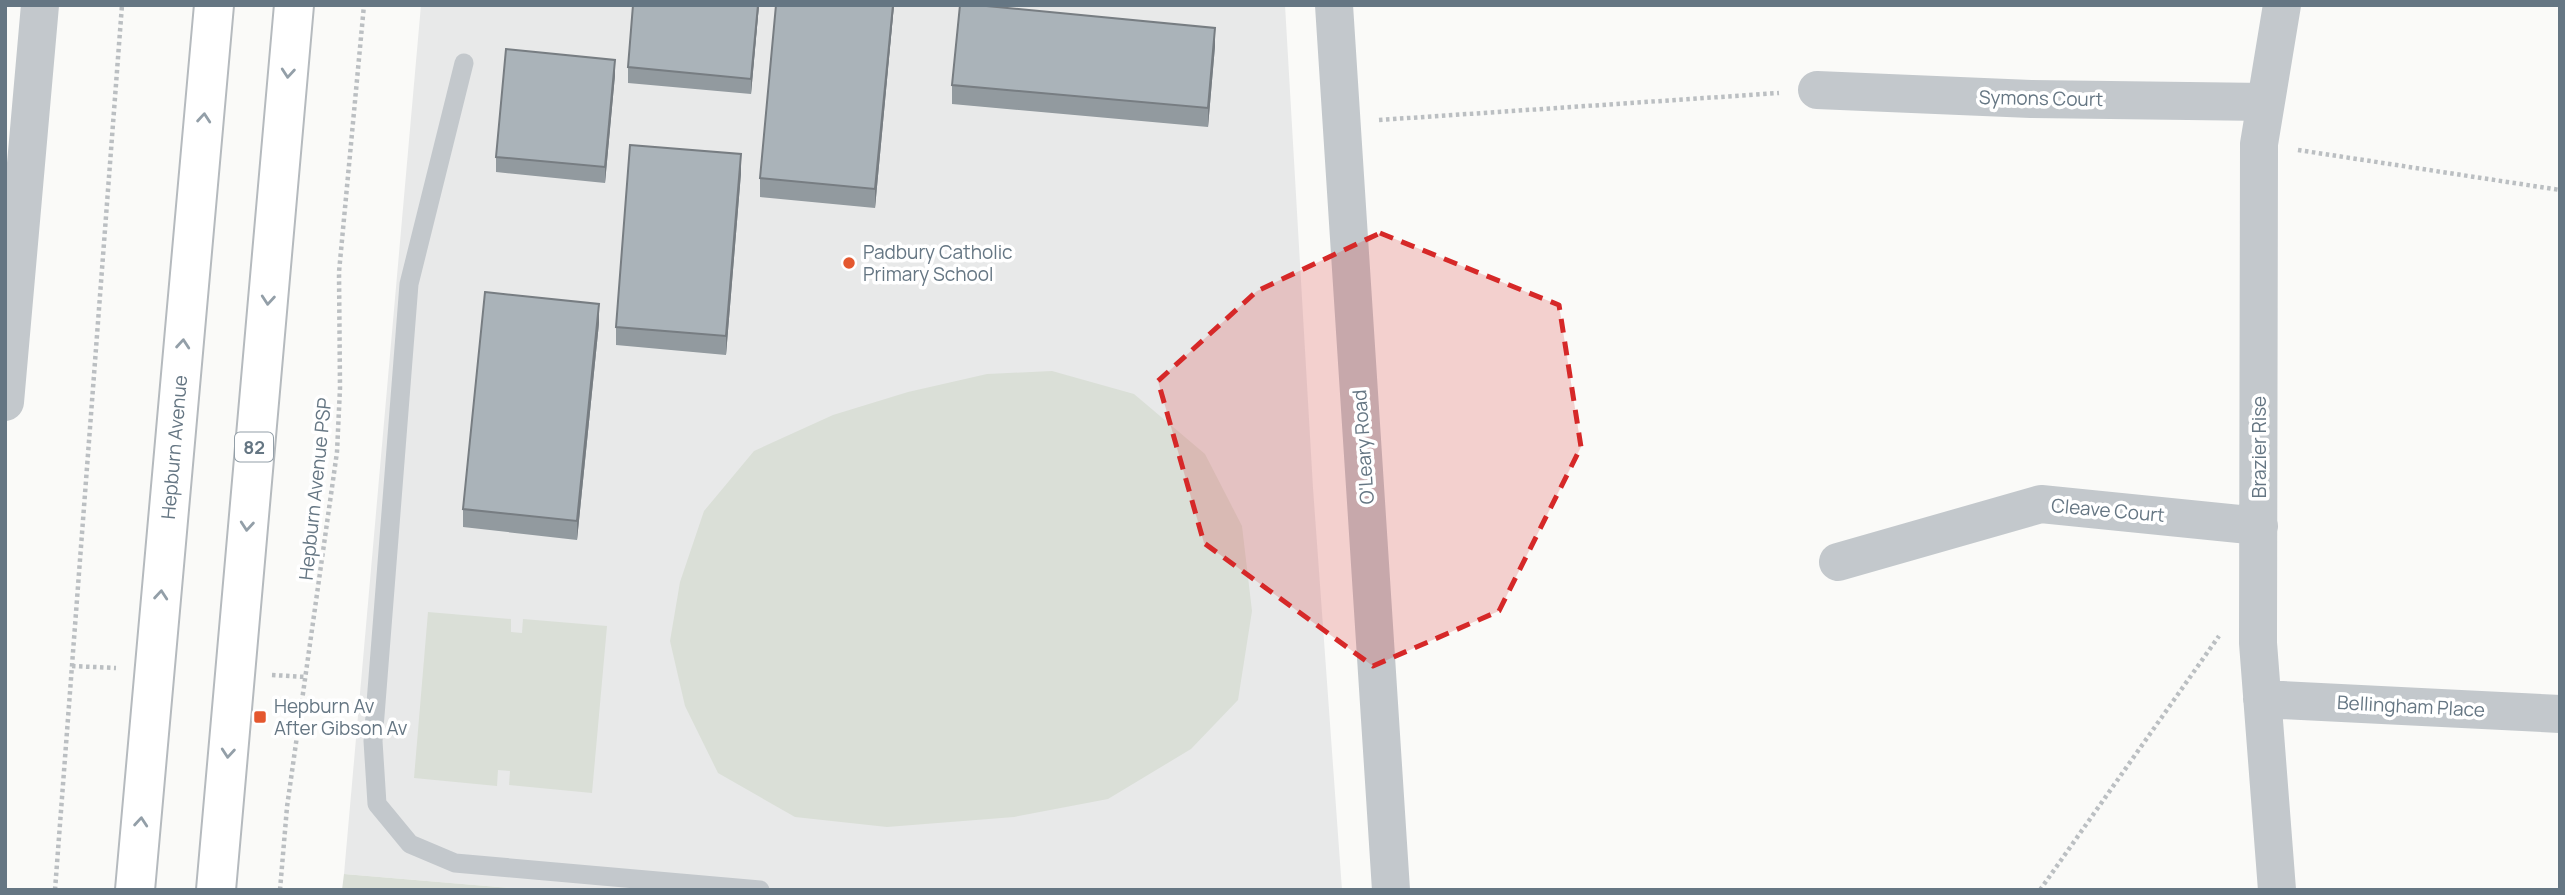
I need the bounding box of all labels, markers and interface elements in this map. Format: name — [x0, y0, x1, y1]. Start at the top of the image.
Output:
one-way arrow — [281, 68, 296, 79]
street label: Symons Court — [1979, 84, 2103, 112]
one-way arrow — [196, 112, 211, 123]
place label: Padbury Catholic Primary School — [863, 239, 1013, 287]
marker: Padbury Catholic Primary School — [841, 255, 857, 271]
one-way arrow — [260, 294, 275, 306]
one-way arrow — [175, 339, 190, 350]
street label: Hepburn Avenue — [155, 374, 193, 520]
street label: O'Leary Road — [1346, 389, 1380, 505]
street label: Brazier Rise — [2246, 396, 2272, 498]
street label: Hepburn Avenue PSP — [293, 397, 337, 581]
road number: 82 — [235, 432, 273, 462]
street label: Cleave Court — [2050, 492, 2166, 528]
one-way arrow — [240, 521, 255, 532]
one-way arrow — [153, 589, 168, 600]
street label: Bellingham Place — [2336, 689, 2486, 723]
place label: Hepburn Av After Gibson Av — [274, 693, 408, 741]
marker: Hepburn Av After Gibson Av — [252, 709, 268, 725]
one-way arrow — [221, 748, 236, 759]
one-way arrow — [133, 816, 148, 827]

